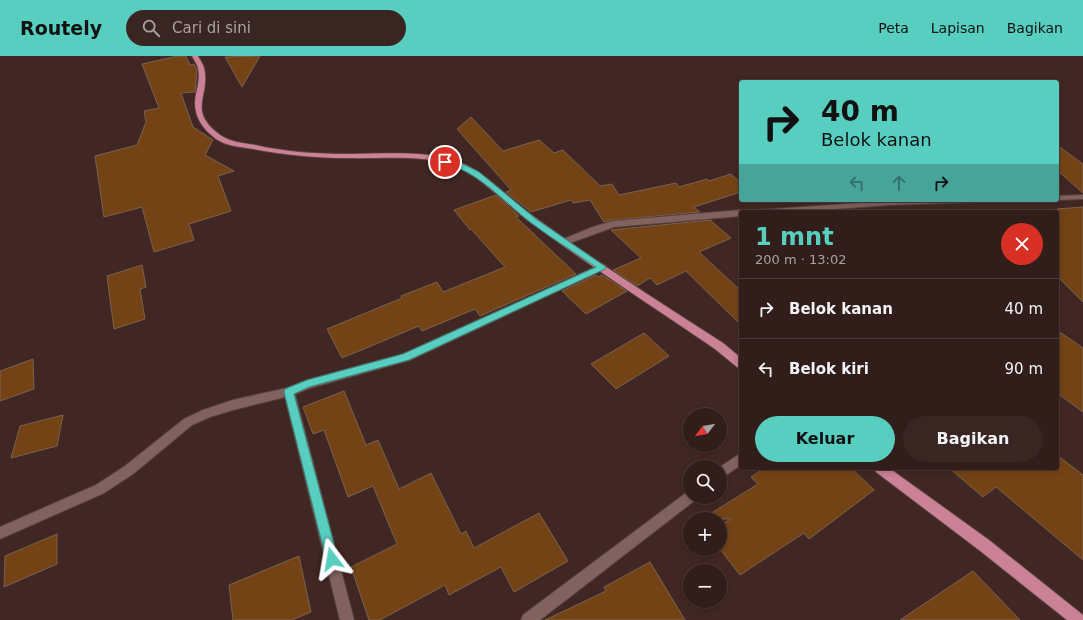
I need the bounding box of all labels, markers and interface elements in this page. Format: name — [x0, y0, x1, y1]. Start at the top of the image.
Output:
search box — [126, 10, 406, 46]
text: Routely — [20, 17, 102, 39]
icon: search — [140, 17, 162, 39]
text: Cari di sini — [172, 19, 251, 37]
text: Peta — [878, 20, 909, 36]
text: Lapisan — [931, 20, 985, 36]
text: Bagikan — [1007, 20, 1063, 36]
text: 40 m — [821, 95, 899, 128]
icon: right — [755, 96, 807, 148]
text: Belok kanan — [821, 129, 932, 150]
pin — [428, 145, 462, 179]
icon: arrive — [434, 151, 456, 173]
icon: left — [846, 172, 868, 194]
icon: ahead — [888, 172, 910, 194]
icon: right — [930, 172, 952, 194]
text: 1 mnt — [755, 223, 834, 251]
button: close — [1001, 223, 1043, 265]
text: 200 m · 13:02 — [755, 252, 846, 267]
icon: right — [755, 298, 777, 320]
text: Belok kanan — [789, 300, 893, 318]
text: 40 m — [1005, 300, 1043, 318]
icon: left — [755, 358, 777, 380]
text: Belok kiri — [789, 360, 869, 378]
text: 90 m — [1005, 360, 1043, 378]
north arrow — [683, 408, 727, 452]
map controls — [683, 408, 727, 608]
button: Keluar — [755, 416, 895, 462]
button: Bagikan — [903, 416, 1043, 462]
button: search — [683, 460, 727, 504]
button: + — [683, 512, 727, 556]
position arrow — [311, 538, 353, 580]
button: − — [683, 564, 727, 608]

